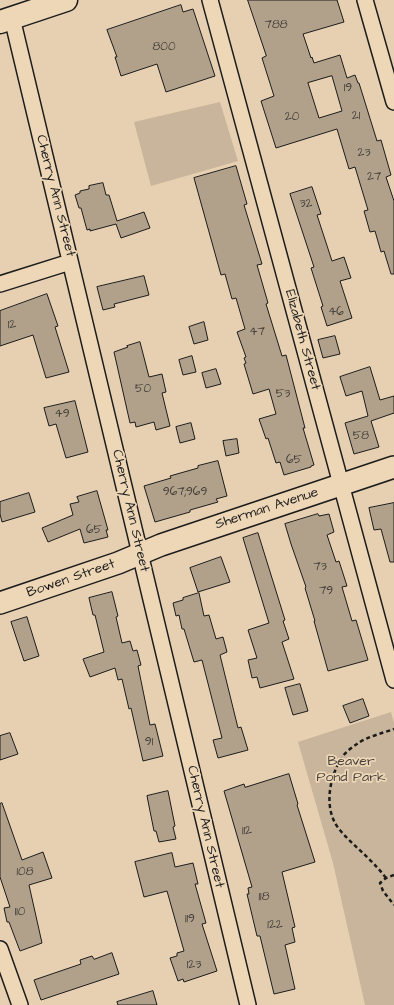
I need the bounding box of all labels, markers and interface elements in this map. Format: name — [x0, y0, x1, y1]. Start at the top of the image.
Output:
house number: 788 — [265, 18, 287, 32]
house number: 800 — [153, 40, 175, 54]
house number: 19 — [344, 81, 352, 95]
house number: 21 — [352, 109, 360, 123]
house number: 20 — [285, 110, 299, 124]
street label: Cherry Ann Street — [32, 133, 78, 259]
house number: 23 — [358, 146, 370, 160]
house number: 27 — [367, 170, 381, 184]
house number: 32 — [300, 197, 312, 211]
street label: Elizabeth Street — [280, 288, 324, 392]
house number: 46 — [328, 305, 344, 319]
house number: 12 — [8, 318, 16, 332]
house number: 47 — [249, 325, 265, 339]
house number: 50 — [135, 382, 151, 396]
house number: 53 — [276, 387, 290, 401]
house number: 49 — [54, 407, 70, 421]
house number: 58 — [353, 429, 369, 443]
street label: Cherry Ann Street — [108, 448, 152, 574]
house number: 65 — [286, 453, 302, 467]
street label: Sherman Avenue — [213, 484, 321, 534]
house number: 967;969 — [163, 485, 207, 499]
house number: 65 — [86, 523, 102, 537]
street label: Bowen Street — [25, 556, 117, 602]
house number: 73 — [313, 560, 327, 574]
house number: 79 — [319, 584, 333, 598]
house number: 91 — [145, 735, 153, 749]
park label: Beaver Pond Park — [317, 754, 385, 786]
street label: Cherry Ann Street — [183, 764, 227, 890]
house number: 112 — [242, 824, 252, 838]
house number: 108 — [17, 865, 33, 879]
house number: 118 — [259, 890, 269, 904]
house number: 110 — [15, 905, 25, 919]
house number: 119 — [185, 912, 195, 926]
house number: 122 — [267, 918, 283, 932]
house number: 123 — [187, 958, 201, 972]

